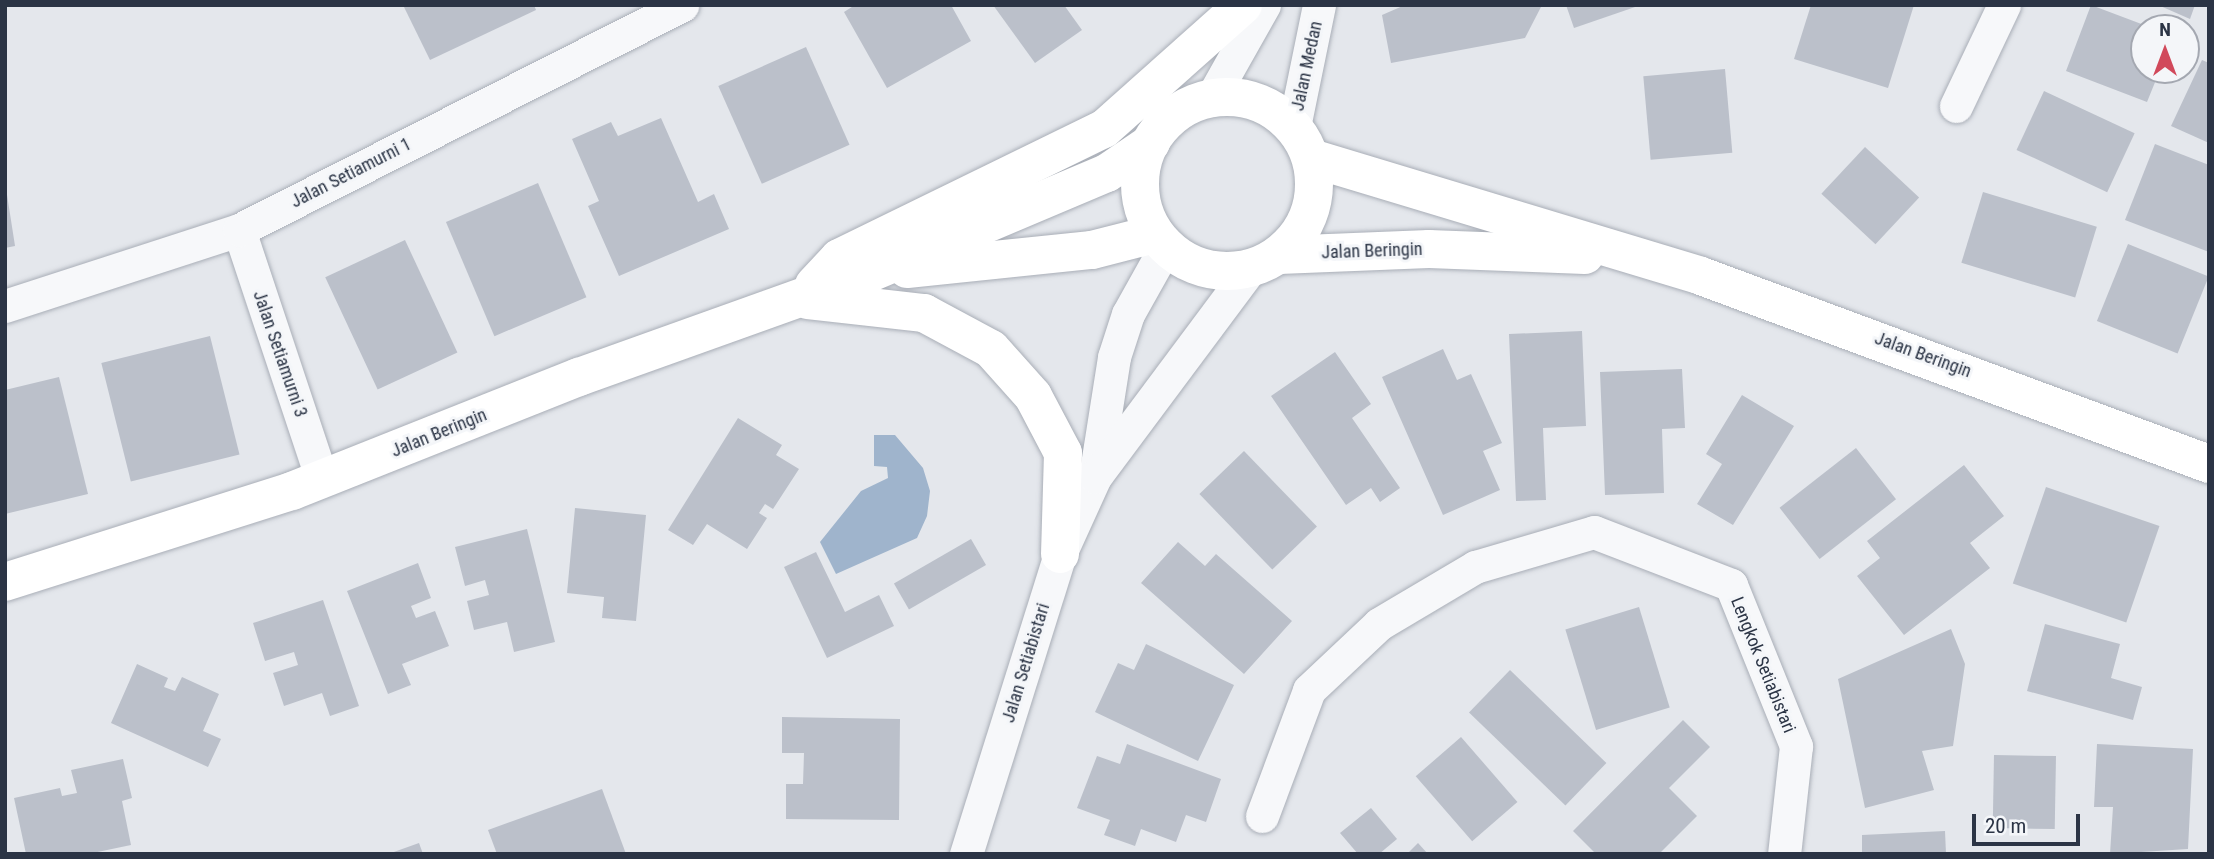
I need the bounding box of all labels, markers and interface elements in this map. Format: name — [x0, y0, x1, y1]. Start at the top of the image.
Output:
north arrow — [2130, 14, 2200, 84]
text: N — [2159, 18, 2171, 41]
street label: Jalan Medan — [1287, 19, 1327, 113]
street label: Jalan Setiamurni 1 — [287, 133, 415, 213]
street label: Jalan Beringin — [1321, 238, 1423, 264]
street label: Jalan Setiamurni 3 — [248, 288, 312, 420]
street label: Jalan Beringin — [1872, 328, 1974, 382]
street label: Jalan Beringin — [388, 404, 490, 462]
street label: Lengkok Setiabistari — [1726, 594, 1800, 736]
street label: Jalan Setiabistari — [998, 601, 1054, 725]
scale bar — [1976, 800, 2084, 844]
text: 20 m — [1985, 814, 2026, 838]

